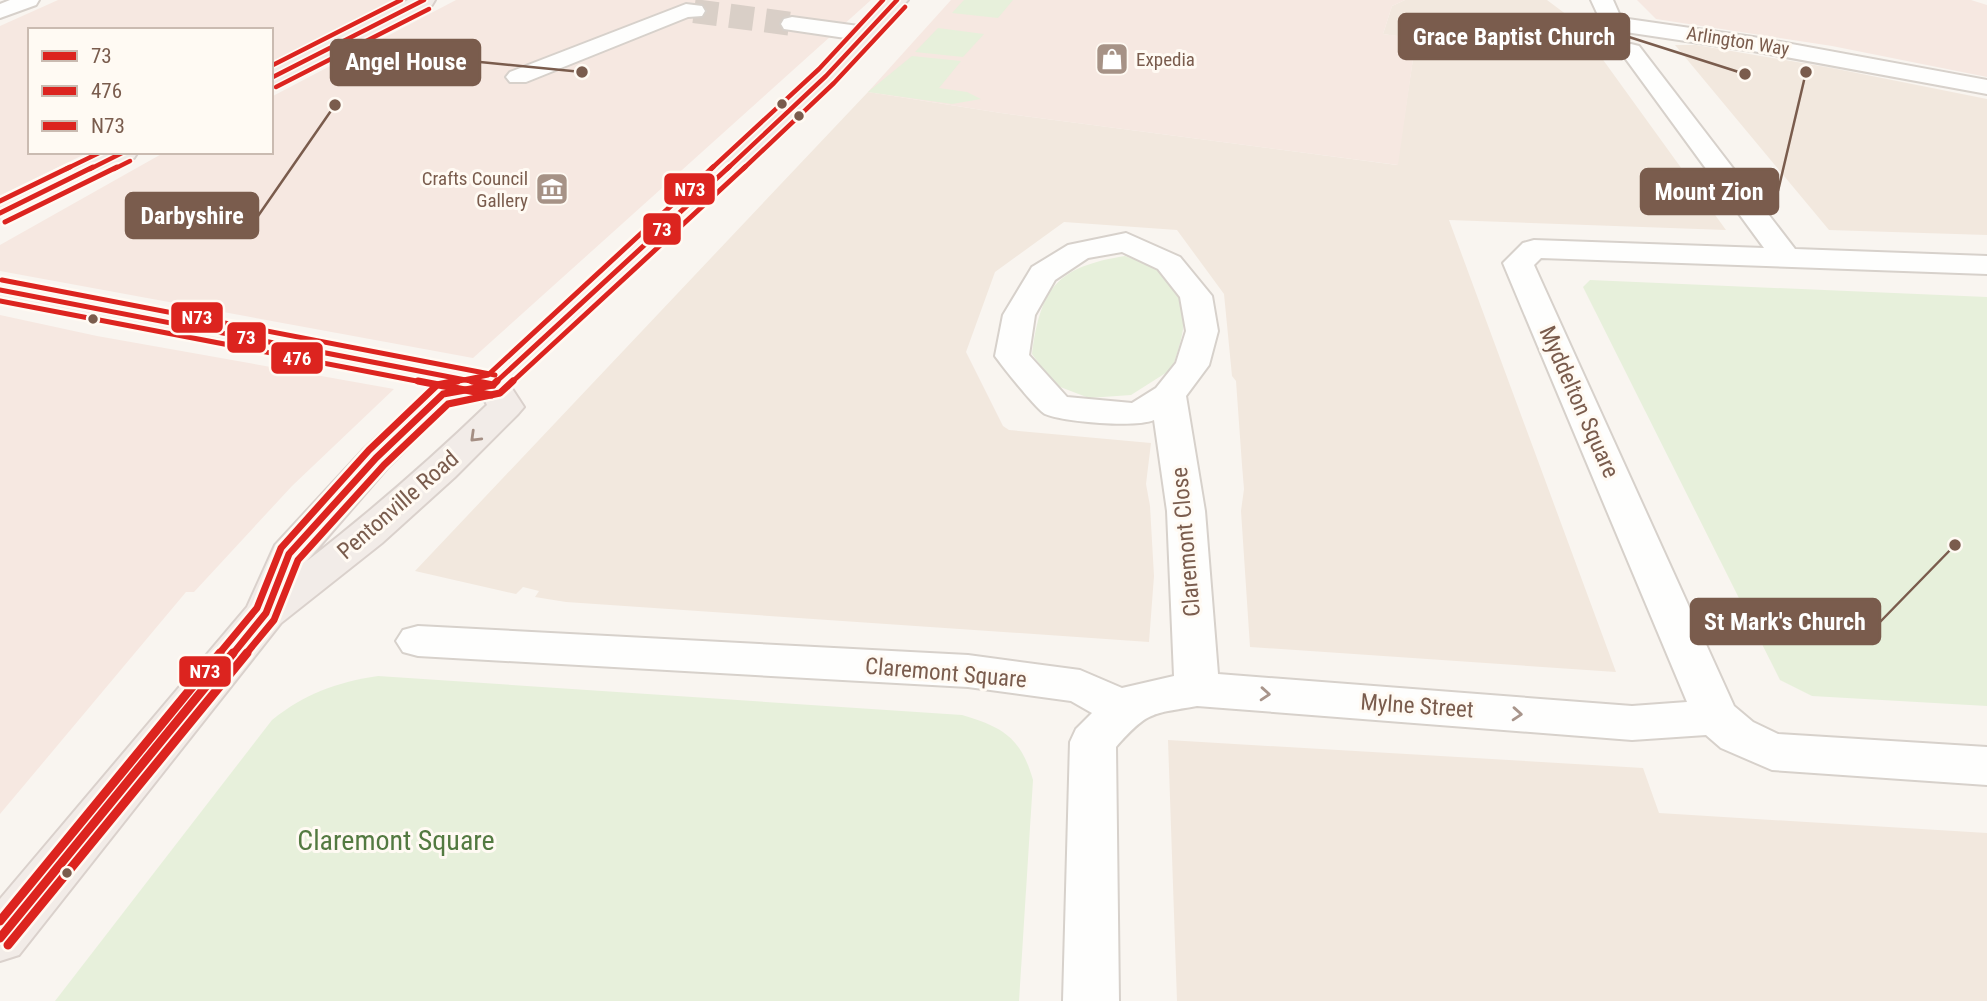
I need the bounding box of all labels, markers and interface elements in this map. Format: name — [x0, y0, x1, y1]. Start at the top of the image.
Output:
callout: Grace Baptist Church — [1399, 14, 1629, 59]
street label: Arlington Way — [1685, 22, 1791, 60]
text: Grace Baptist Church — [1413, 23, 1615, 51]
legend — [28, 28, 273, 154]
callout: Angel House — [331, 40, 480, 85]
shop icon: Expedia — [1093, 40, 1131, 78]
text: 73 — [91, 44, 112, 68]
text: Angel House — [345, 48, 467, 76]
place label: Expedia — [1136, 48, 1195, 71]
text: 476 — [91, 79, 122, 103]
unlabelled marker — [775, 97, 789, 111]
unlabelled marker — [792, 109, 806, 123]
text: N73 — [91, 114, 125, 138]
place label: Crafts Council Gallery — [422, 167, 528, 212]
callout: Mount Zion — [1641, 169, 1778, 214]
museum icon: Crafts Council Gallery — [533, 170, 571, 208]
line badge: N73 — [663, 172, 716, 206]
text: N73 — [675, 178, 705, 201]
text: Mount Zion — [1654, 178, 1764, 206]
callout: Darbyshire — [126, 193, 258, 238]
text: Darbyshire — [140, 202, 244, 230]
line badge: 73 — [642, 212, 682, 246]
text: 73 — [652, 218, 672, 241]
line badge: N73 — [170, 301, 224, 334]
text: N73 — [182, 306, 212, 329]
unlabelled marker — [86, 312, 100, 326]
line badge: 73 — [226, 321, 267, 354]
street label: Myddelton Square — [1533, 322, 1625, 482]
text: 73 — [236, 326, 256, 349]
line badge: 476 — [270, 341, 324, 375]
text: 476 — [283, 347, 311, 370]
one-way arrow — [470, 428, 483, 441]
street label: Pentonville Road — [332, 445, 464, 565]
street label: Claremont Close — [1166, 466, 1206, 618]
callout: St Mark's Church — [1691, 599, 1880, 644]
text: St Mark's Church — [1704, 608, 1866, 636]
street label: Claremont Square — [864, 652, 1028, 694]
line badge: N73 — [178, 655, 232, 688]
text: N73 — [190, 660, 220, 683]
one-way arrow — [1260, 687, 1271, 702]
street label: Mylne Street — [1360, 689, 1474, 723]
one-way arrow — [1511, 706, 1522, 721]
park label: Claremont Square — [297, 824, 495, 857]
unlabelled marker — [60, 866, 74, 880]

